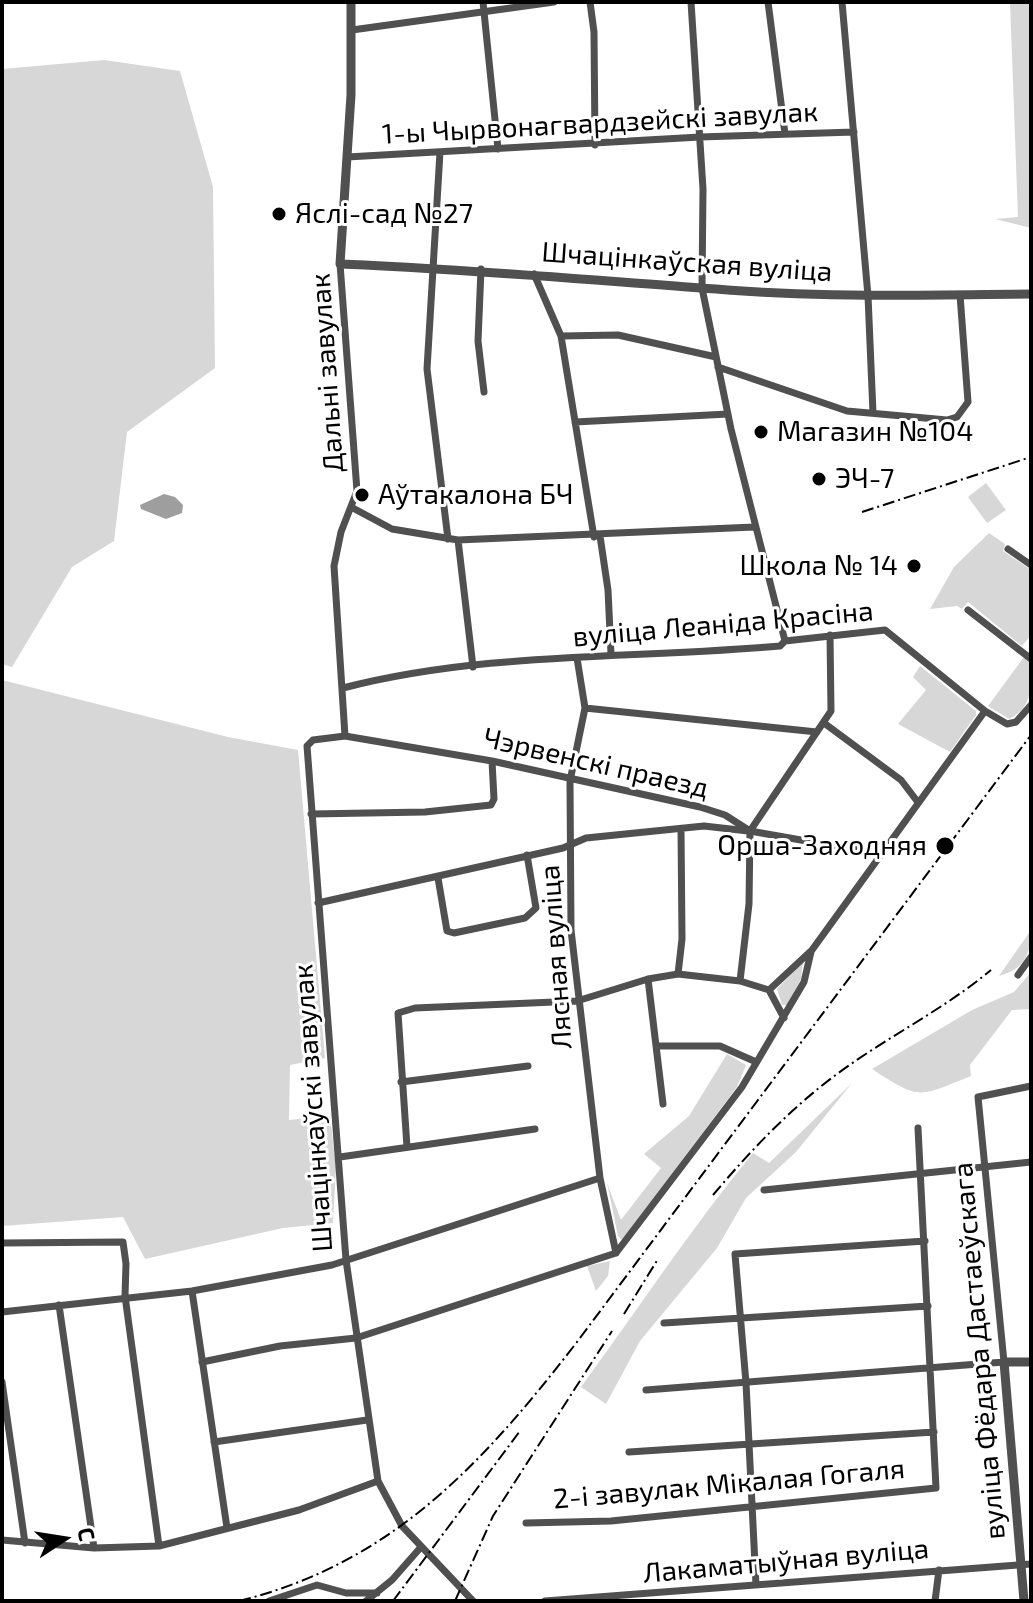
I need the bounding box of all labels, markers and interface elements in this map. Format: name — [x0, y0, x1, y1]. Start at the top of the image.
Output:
street label: 1-ы Чырвонагвардзейскі завулак — [381, 95, 819, 151]
place label: Яслі-сад №27 — [295, 197, 473, 231]
marker: Яслі-сад №27 — [270, 205, 288, 223]
street label: Шчацінкаўская вуліца — [541, 235, 833, 289]
street label: Дальні завулак — [303, 272, 351, 474]
place label: Магазин №104 — [777, 415, 973, 449]
marker: Магазин №104 — [752, 423, 770, 441]
place label: ЭЧ-7 — [835, 462, 894, 496]
marker: ЭЧ-7 — [810, 470, 828, 488]
place label: Аўтакалона БЧ — [378, 478, 573, 512]
marker: Аўтакалона БЧ — [353, 486, 371, 504]
place label: Школа № 14 — [739, 549, 898, 583]
marker: Школа № 14 — [905, 557, 923, 575]
street label: вуліца Леаніда Красіна — [571, 594, 875, 654]
street label: Чэрвенскі праезд — [480, 721, 712, 805]
place label: Орша-Заходняя — [717, 829, 927, 863]
marker: Орша-Заходняя — [934, 835, 956, 857]
street label: Лясная вуліца — [533, 864, 579, 1050]
street label: Шчацінкаўскі завулак — [286, 963, 340, 1253]
street label: вуліца Фёдара Дастаеўскага — [946, 1161, 1012, 1541]
street label: 2-і завулак Мікалая Гогаля — [552, 1452, 906, 1516]
north arrow — [24, 1499, 104, 1579]
text: С — [73, 1525, 102, 1543]
street label: Лакаматыўная вуліца — [642, 1532, 930, 1590]

